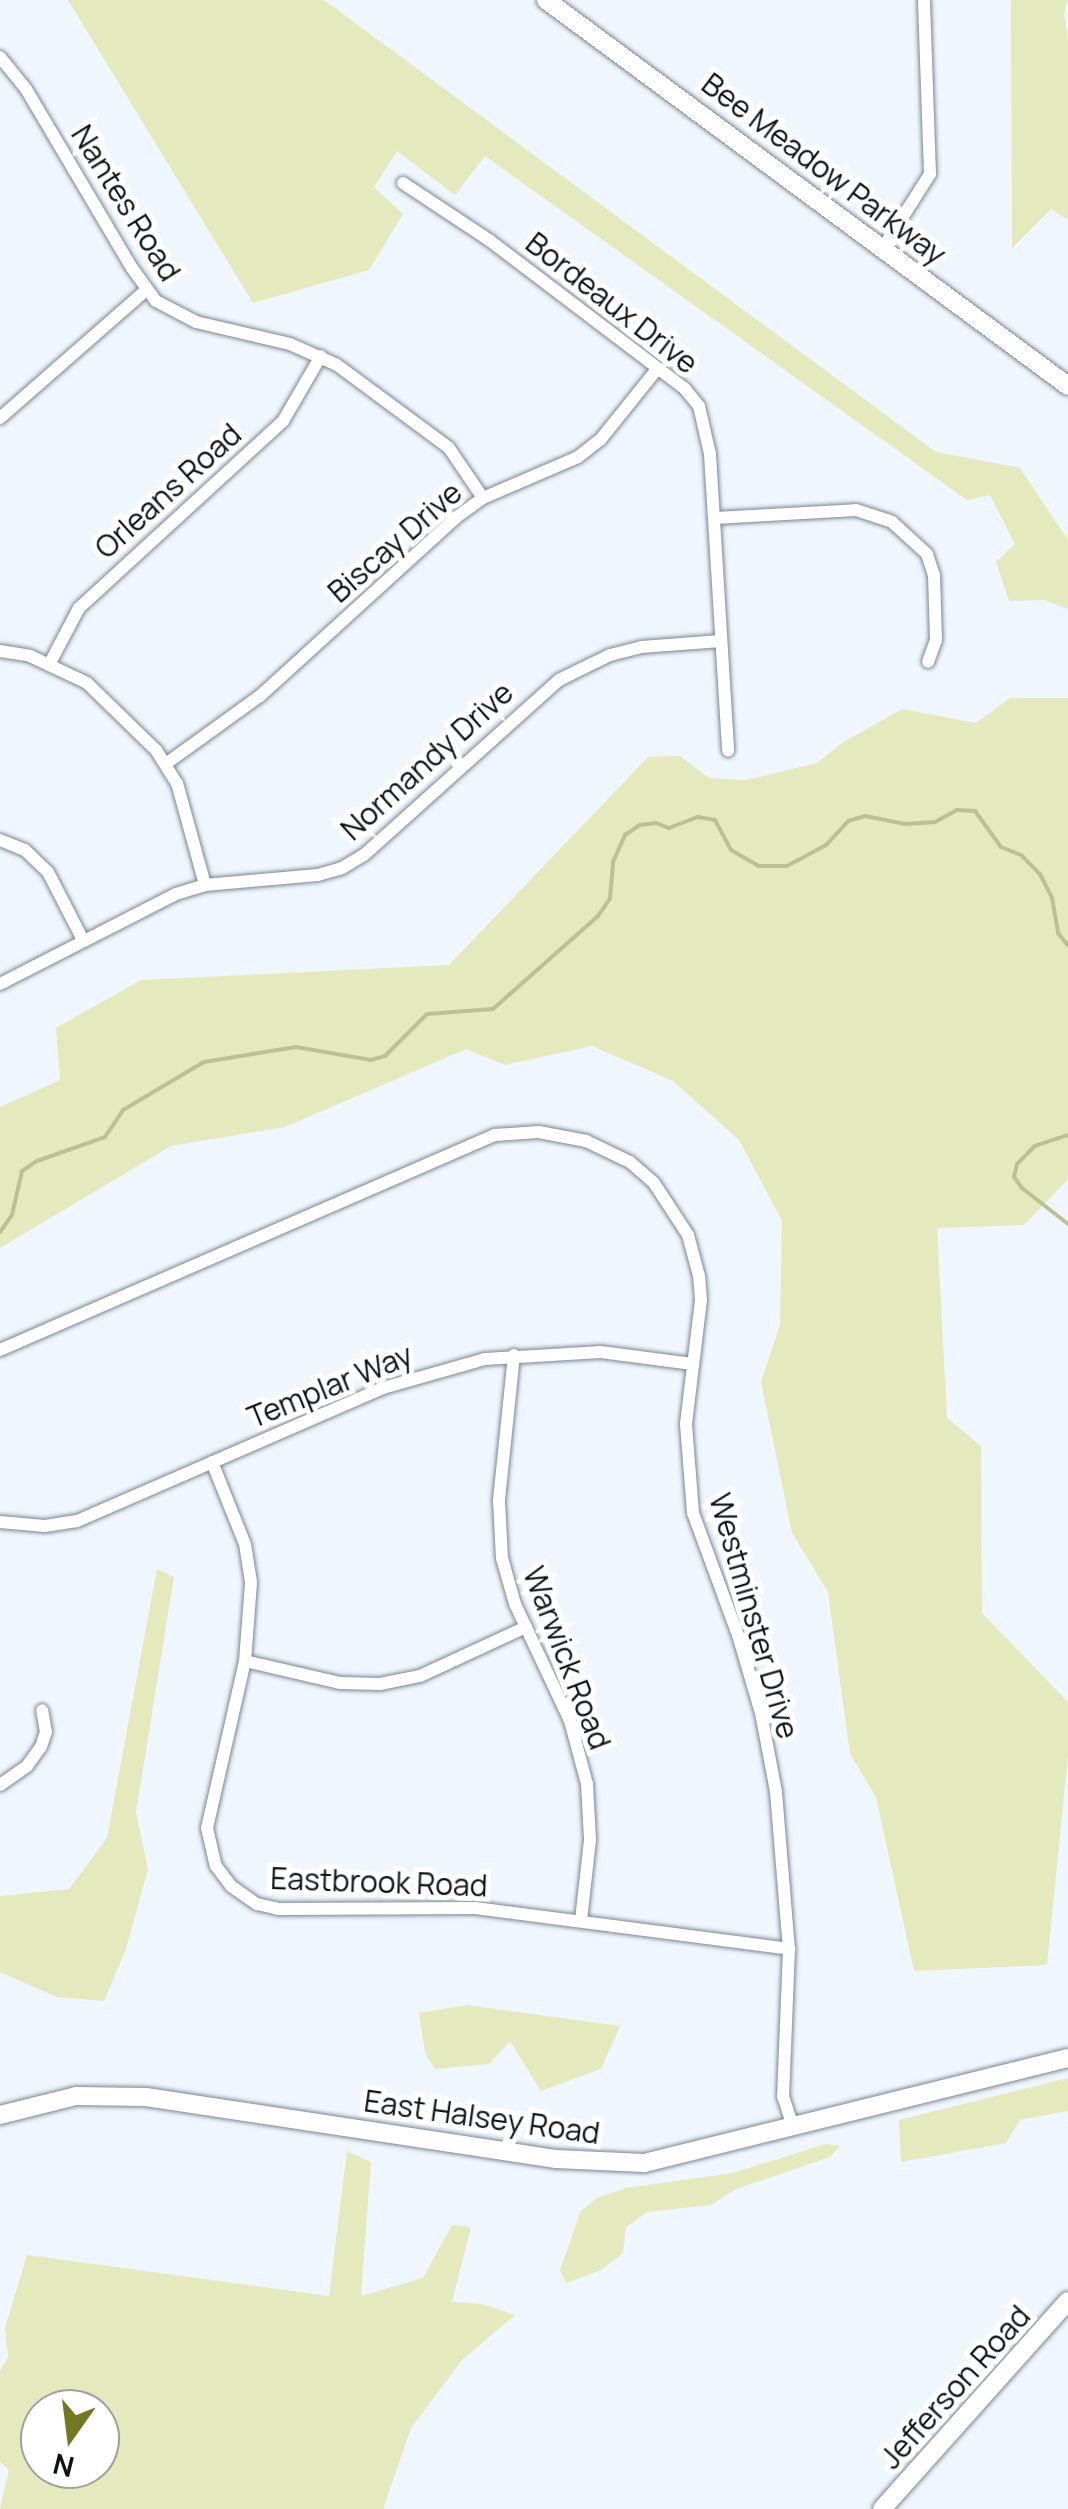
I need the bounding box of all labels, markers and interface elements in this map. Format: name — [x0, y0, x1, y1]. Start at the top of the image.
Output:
street label: Bee Meadow Parkway — [695, 66, 953, 272]
street label: Nantes Road — [64, 118, 188, 288]
street label: Bordeaux Drive — [519, 225, 705, 381]
street label: Orleans Road — [88, 416, 248, 566]
street label: Biscay Drive — [321, 474, 469, 610]
street label: Normandy Drive — [334, 674, 520, 848]
street label: Templar Way — [242, 1337, 418, 1435]
street label: Westminster Drive — [702, 1489, 806, 1743]
street label: Warwick Road — [516, 1562, 618, 1754]
street label: Eastbrook Road — [270, 1860, 488, 1904]
street label: East Halsey Road — [362, 2083, 602, 2151]
street label: Jefferson Road — [872, 2298, 1038, 2476]
north arrow — [20, 2389, 120, 2489]
text: N — [49, 2445, 78, 2487]

